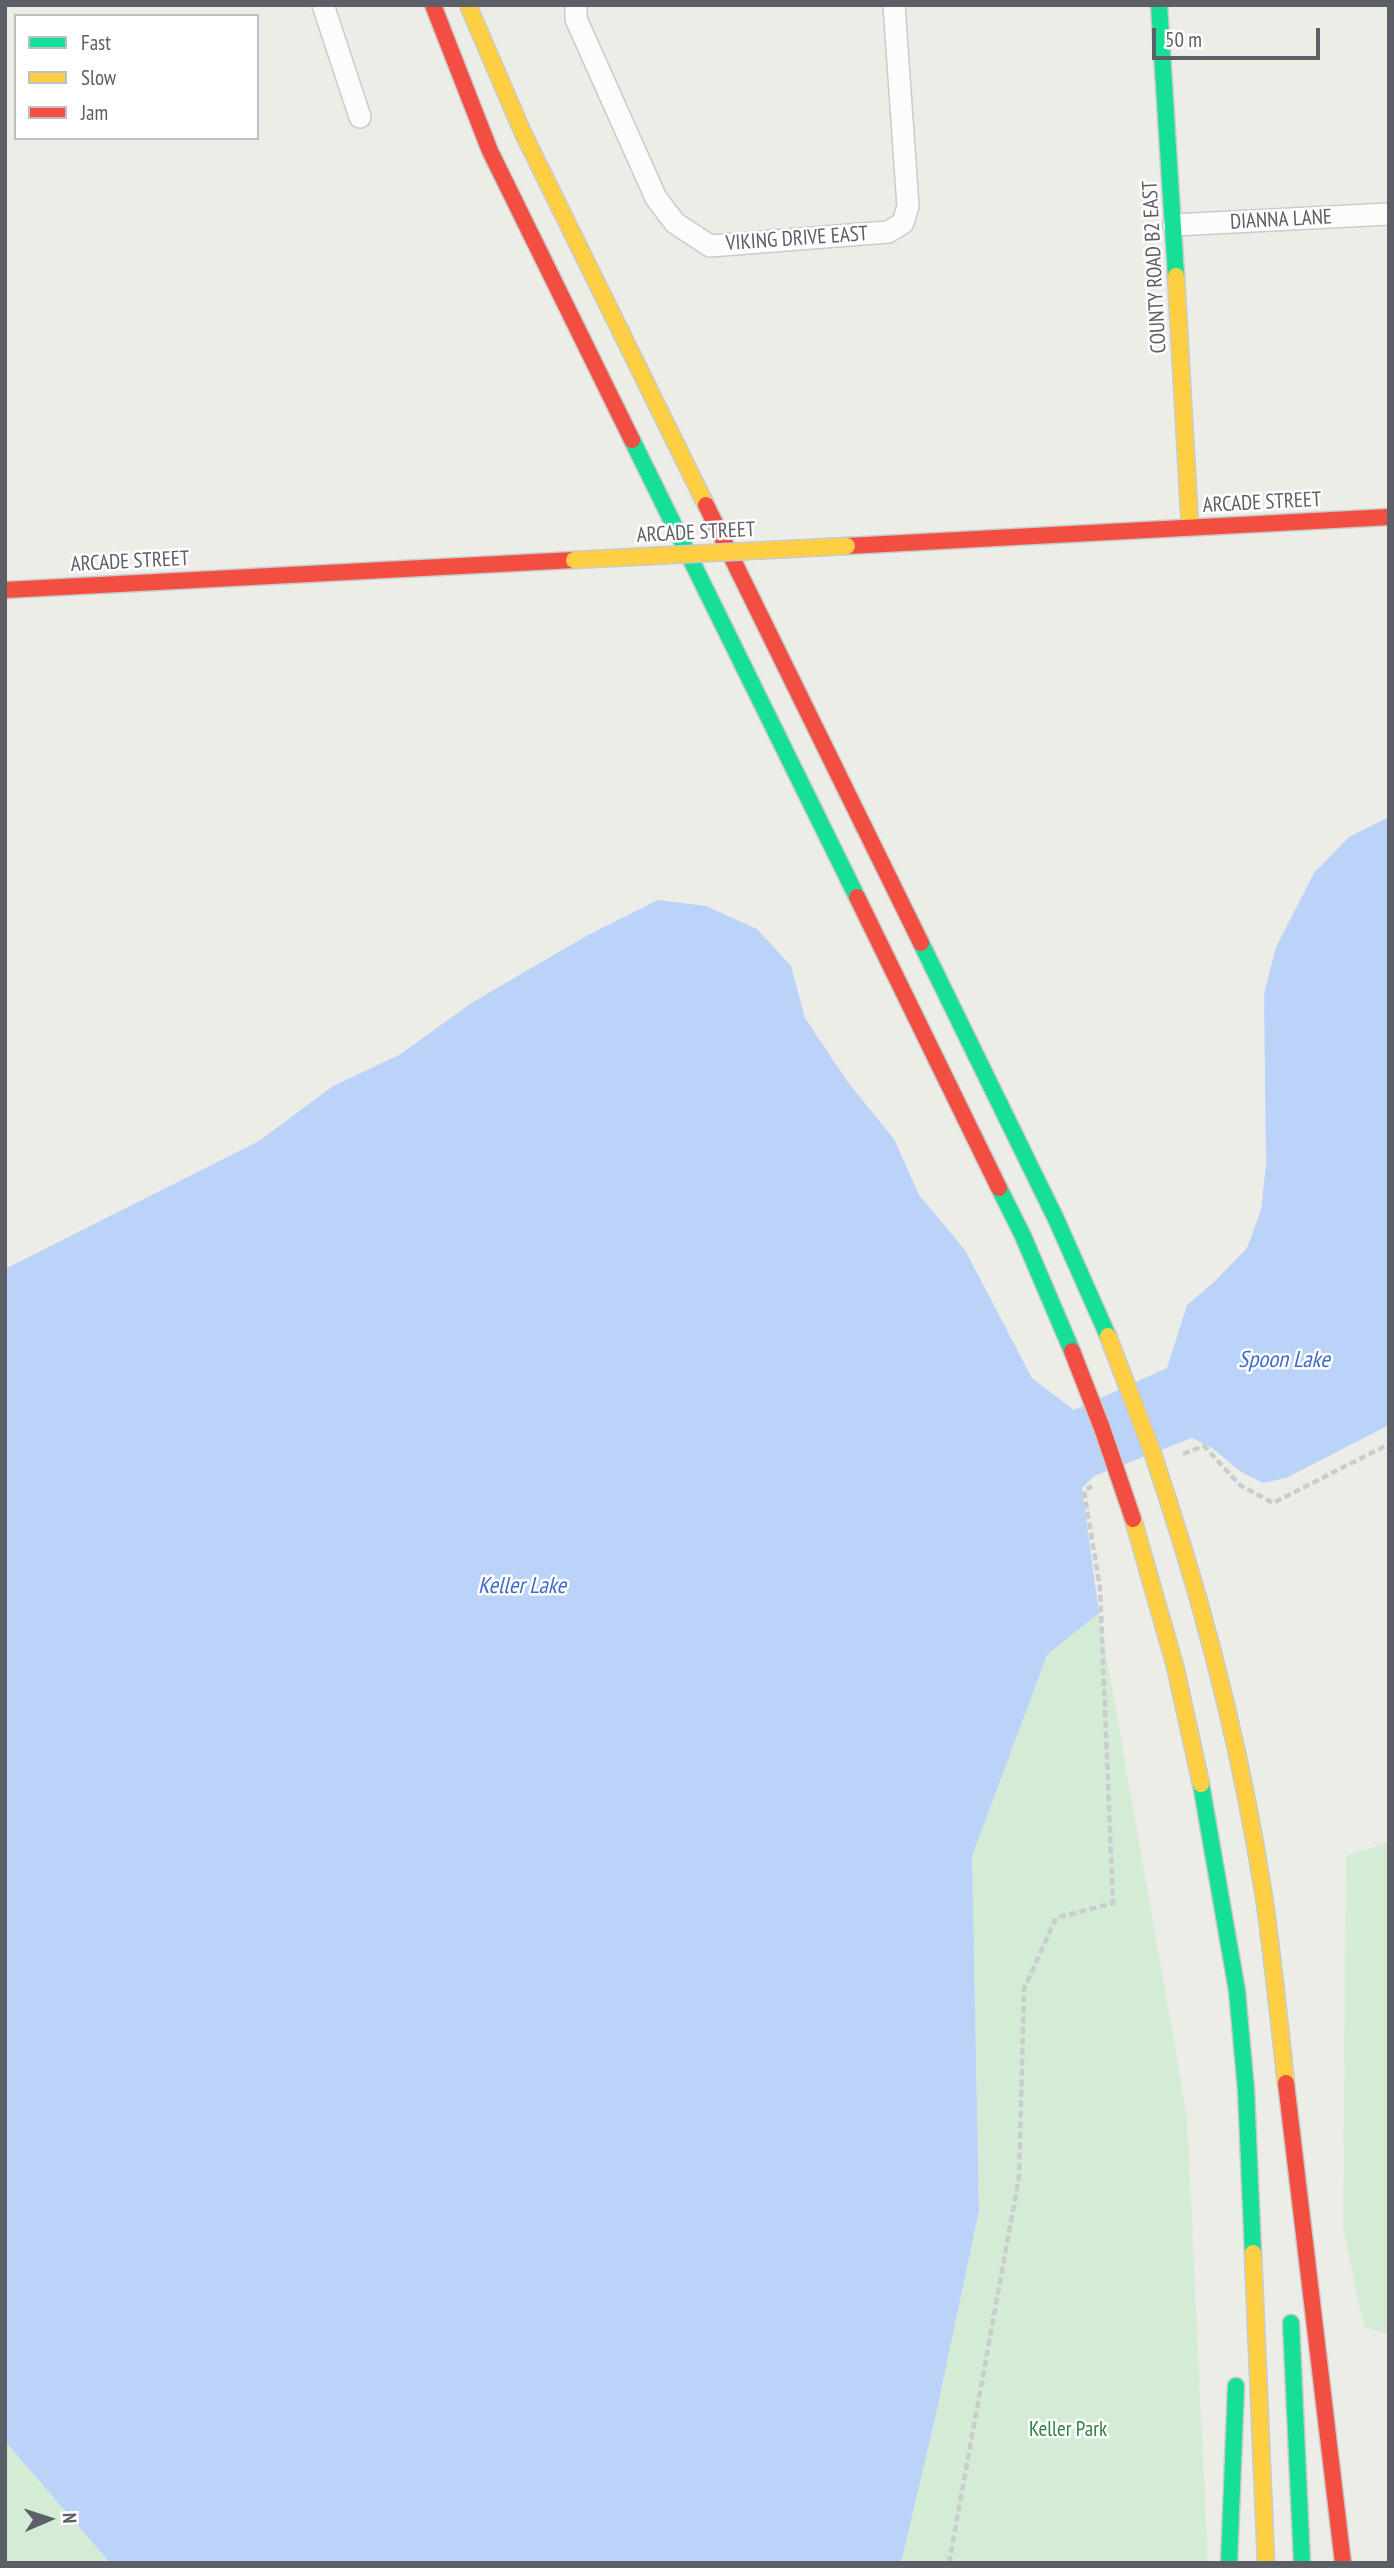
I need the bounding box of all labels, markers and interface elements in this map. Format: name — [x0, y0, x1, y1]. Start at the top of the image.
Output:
legend — [14, 14, 259, 140]
scale bar — [1156, 14, 1324, 58]
text: 50 m — [1165, 26, 1202, 53]
text: Fast — [81, 29, 111, 56]
text: Slow — [81, 64, 116, 91]
text: Jam — [81, 99, 108, 126]
street label: COUNTY ROAD B2 EAST — [1138, 180, 1172, 354]
street label: DIANNA LANE — [1229, 205, 1333, 235]
street label: VIKING DRIVE EAST — [725, 221, 869, 257]
street label: ARCADE STREET — [1202, 487, 1322, 519]
street label: ARCADE STREET — [636, 517, 756, 549]
street label: ARCADE STREET — [70, 546, 190, 578]
water label: Spoon Lake — [1238, 1346, 1330, 1374]
water label: Keller Lake — [478, 1572, 566, 1600]
park label: Keller Park — [1029, 2417, 1107, 2443]
north arrow — [14, 2484, 84, 2554]
text: N — [58, 2512, 82, 2524]

